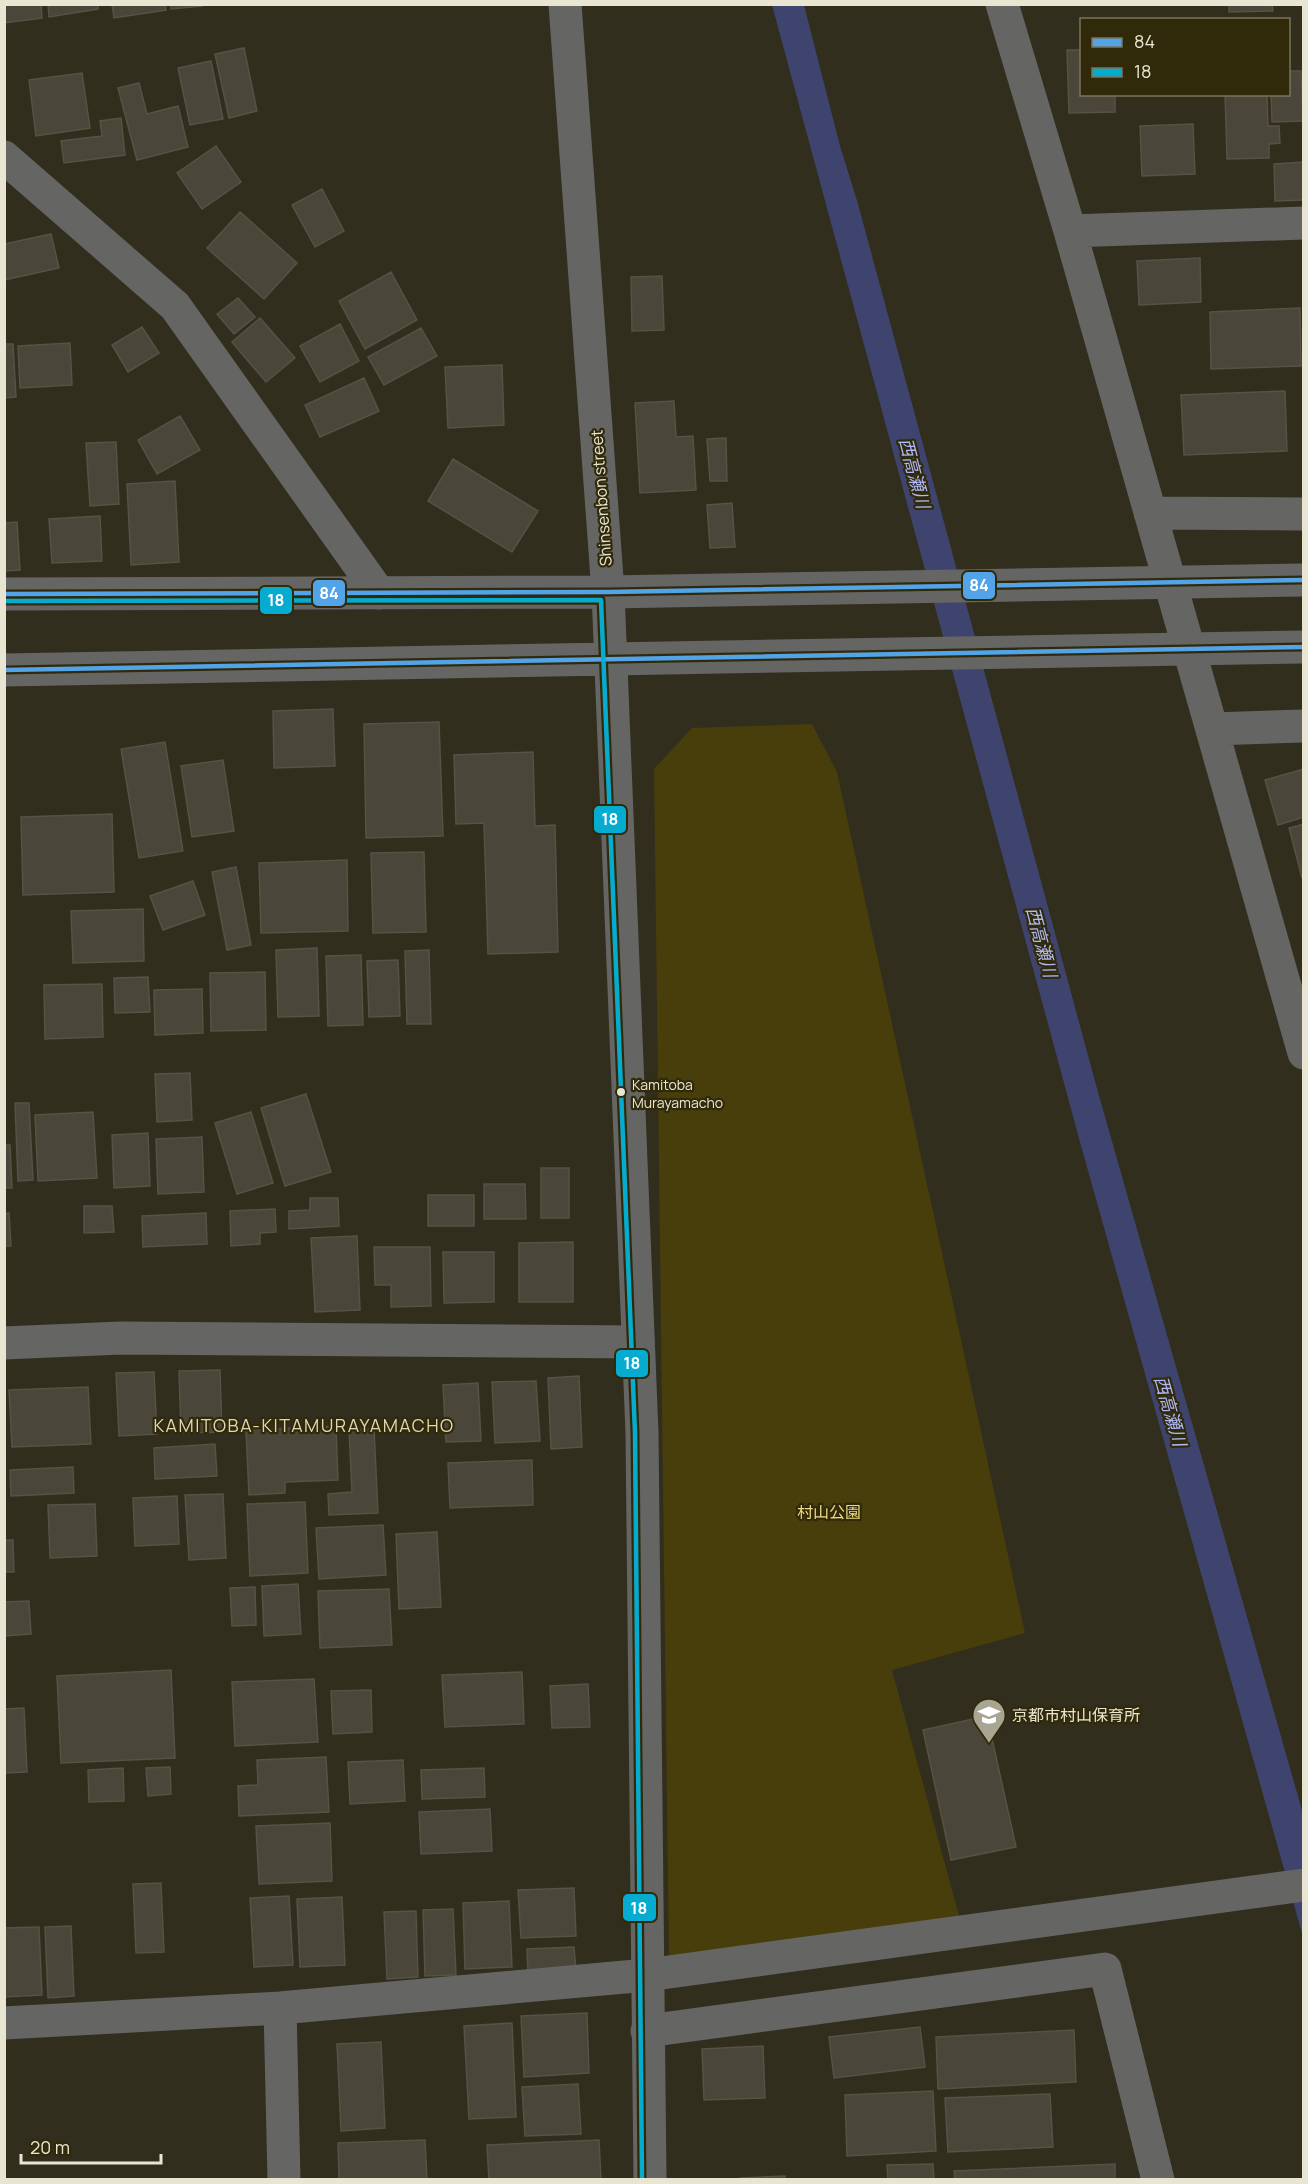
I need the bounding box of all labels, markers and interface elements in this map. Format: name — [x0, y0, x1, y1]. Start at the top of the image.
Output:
legend — [1080, 18, 1290, 96]
text: 84 — [1134, 29, 1155, 53]
text: 18 — [1134, 59, 1151, 83]
street label: Shinsenbon street — [585, 429, 617, 567]
water label: 西高瀬川 — [894, 435, 936, 513]
line badge: 84 — [962, 571, 996, 600]
text: 84 — [969, 574, 989, 596]
line badge: 84 — [312, 579, 346, 607]
text: 84 — [319, 582, 339, 604]
line badge: 18 — [259, 586, 293, 615]
text: 18 — [268, 589, 284, 611]
line badge: 18 — [593, 805, 627, 834]
text: 18 — [602, 808, 618, 830]
water label: 西高瀬川 — [1021, 904, 1063, 982]
place label: Kamitoba Murayamacho — [632, 1075, 723, 1112]
marker: Kamitoba Murayamacho — [615, 1086, 627, 1098]
line badge: 18 — [615, 1349, 649, 1378]
text: 18 — [624, 1352, 640, 1374]
water label: 西高瀬川 — [1150, 1373, 1193, 1451]
district label: KAMITOBA-KITAMURAYAMACHO — [153, 1413, 455, 1437]
park label: 村山公園 — [797, 1501, 861, 1523]
school or university icon: 京都市村山保育所 — [971, 1697, 1007, 1744]
place label: 京都市村山保育所 — [1012, 1704, 1140, 1726]
line badge: 18 — [622, 1893, 657, 1922]
text: 18 — [631, 1897, 647, 1919]
scale bar — [21, 2127, 160, 2165]
text: 20 m — [30, 2135, 70, 2159]

